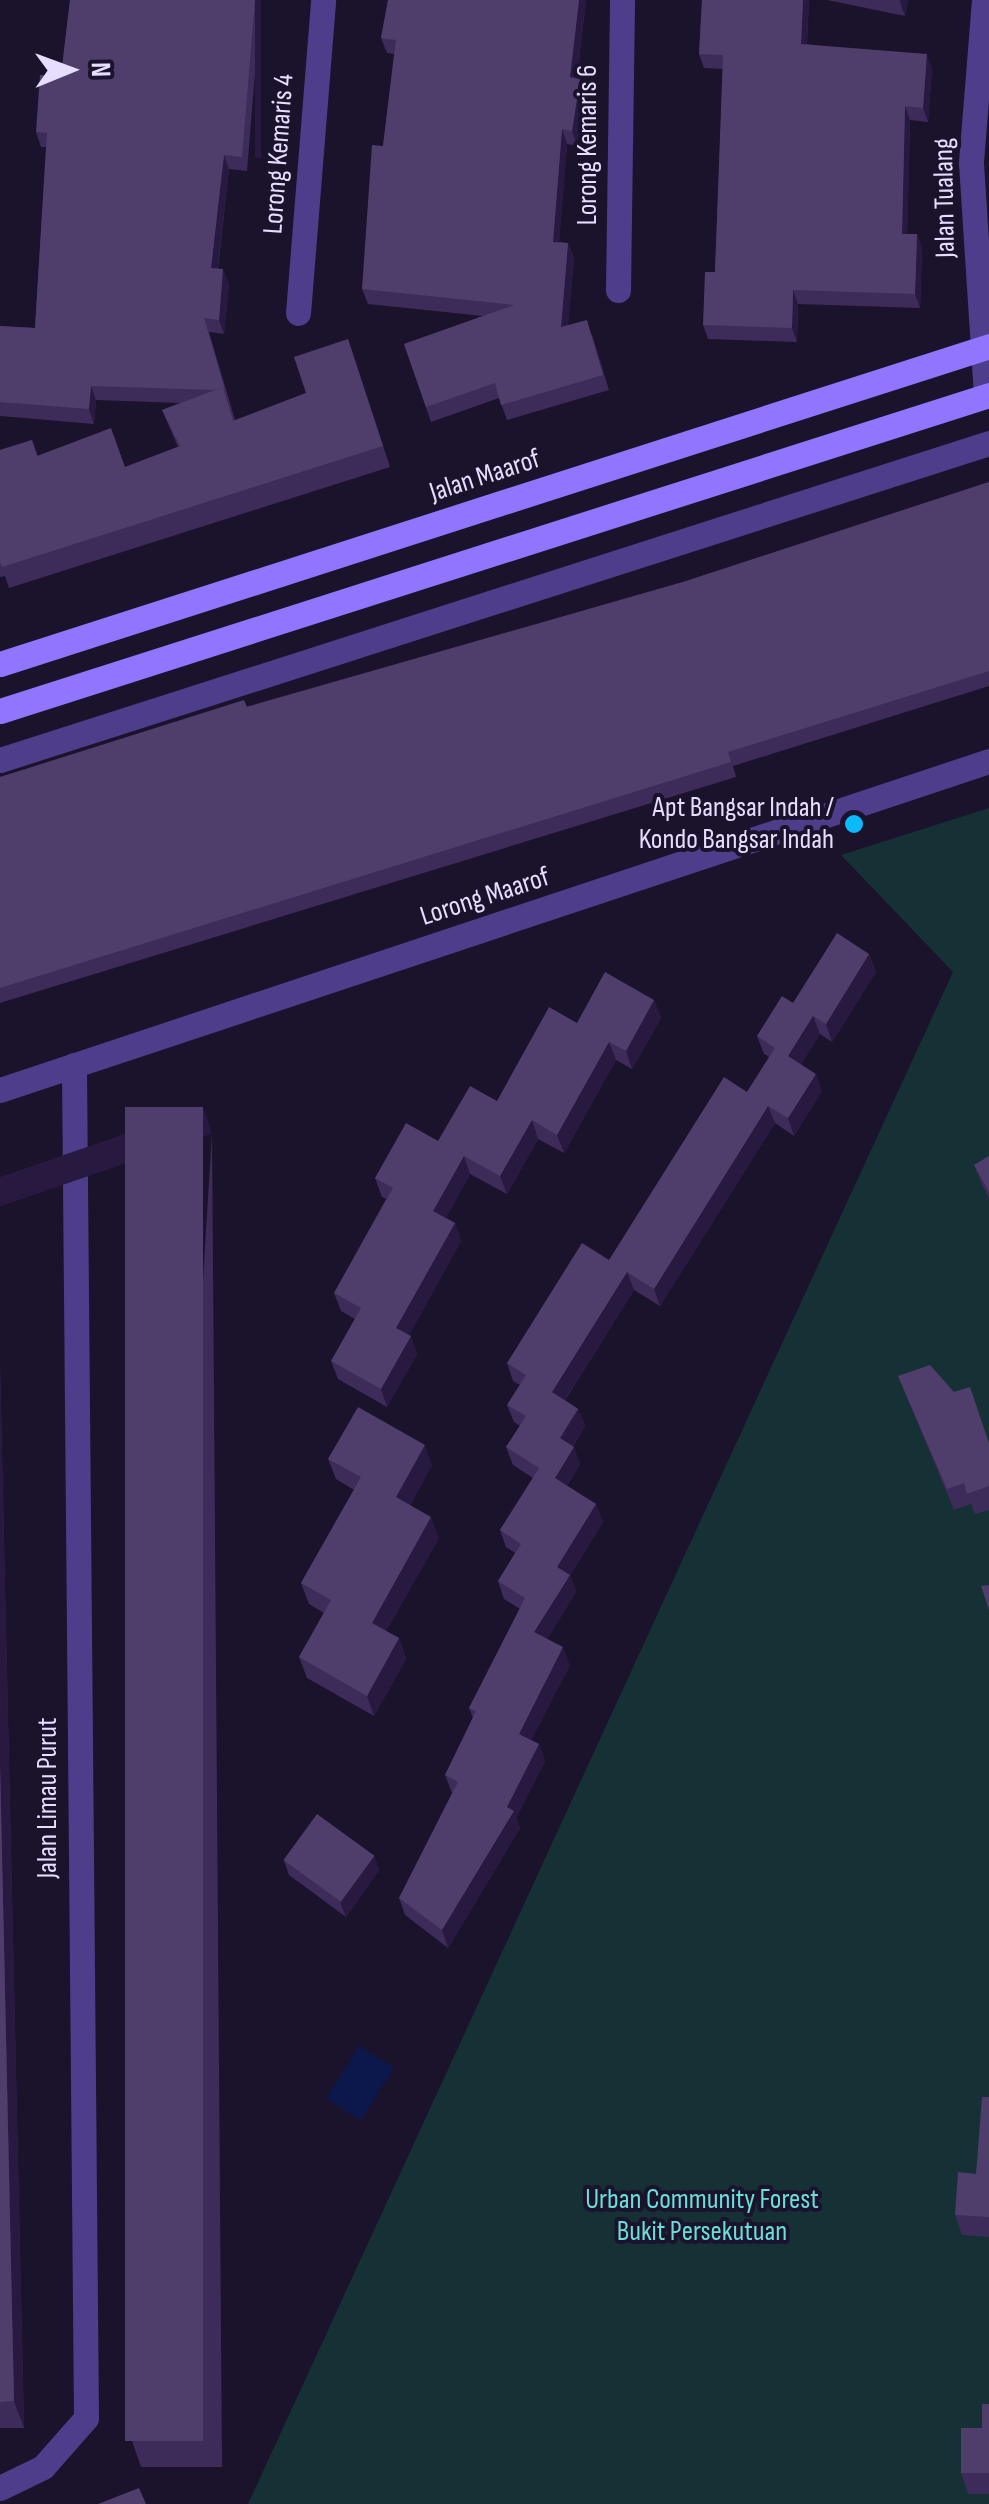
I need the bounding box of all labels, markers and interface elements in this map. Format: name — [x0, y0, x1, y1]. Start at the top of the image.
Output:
north arrow — [20, 20, 120, 120]
text: N — [84, 62, 117, 77]
street label: Lorong Kemaris 6 — [571, 65, 605, 225]
street label: Lorong Kemaris 4 — [257, 73, 301, 235]
street label: Jalan Tualang — [927, 138, 963, 258]
street label: Jalan Maarof — [425, 442, 545, 510]
place label: Apt Bangsar Indah / Kondo Bangsar Indah — [639, 791, 834, 857]
marker: Apt Bangsar Indah / Kondo Bangsar Indah — [843, 813, 865, 835]
street label: Lorong Maarof — [416, 860, 554, 934]
street label: Jalan Limau Purut — [31, 1717, 65, 1879]
park label: Urban Community Forest Bukit Persekutuan — [585, 2183, 819, 2249]

